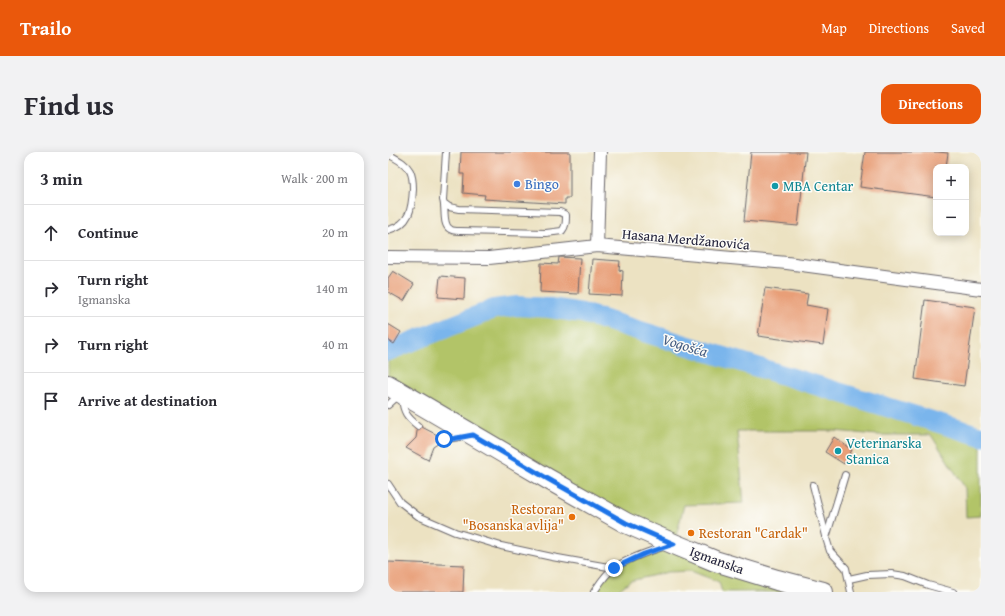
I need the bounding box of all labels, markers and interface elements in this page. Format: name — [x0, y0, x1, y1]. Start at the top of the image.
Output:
text: Trailo — [20, 14, 71, 42]
text: Map — [821, 18, 847, 38]
text: Directions — [869, 18, 929, 38]
text: Saved — [951, 18, 985, 38]
text: Find us — [24, 84, 114, 125]
button: Directions — [881, 84, 981, 124]
map controls — [933, 164, 969, 236]
button: + — [933, 164, 969, 200]
text: 3 min — [40, 166, 82, 191]
text: Walk · 200 m — [281, 169, 348, 188]
place label: Bingo — [525, 174, 559, 194]
place label: MBA Centar — [783, 176, 854, 196]
marker: Bingo — [512, 179, 522, 189]
marker: MBA Centar — [770, 181, 780, 191]
button: − — [933, 200, 969, 236]
icon: ahead — [40, 222, 62, 244]
text: Continue — [78, 222, 139, 243]
text: 20 m — [322, 223, 348, 242]
street label: Hasana Merdžanovića — [621, 223, 751, 255]
text: Turn right — [78, 269, 149, 290]
icon: right — [40, 278, 62, 300]
text: 140 m — [316, 279, 348, 298]
text: Igmanska — [78, 290, 130, 309]
water label: Vogošća — [660, 328, 710, 362]
icon: right — [40, 334, 62, 356]
text: Turn right — [78, 334, 149, 355]
text: 40 m — [322, 335, 348, 354]
icon: arrive — [40, 390, 62, 412]
text: Arrive at destination — [78, 390, 217, 411]
route start — [435, 430, 453, 448]
place label: Veterinarska Stanica — [846, 433, 922, 469]
marker: Veterinarska Stanica — [833, 446, 843, 456]
place label: Restoran "Bosanska avlija" — [463, 499, 564, 535]
marker: Restoran "Bosanska avlija" — [567, 512, 577, 522]
place label: Restoran "Cardak" — [699, 523, 808, 543]
marker: Restoran "Cardak" — [686, 528, 696, 538]
street label: Igmanska — [687, 541, 747, 579]
route end — [605, 559, 623, 577]

